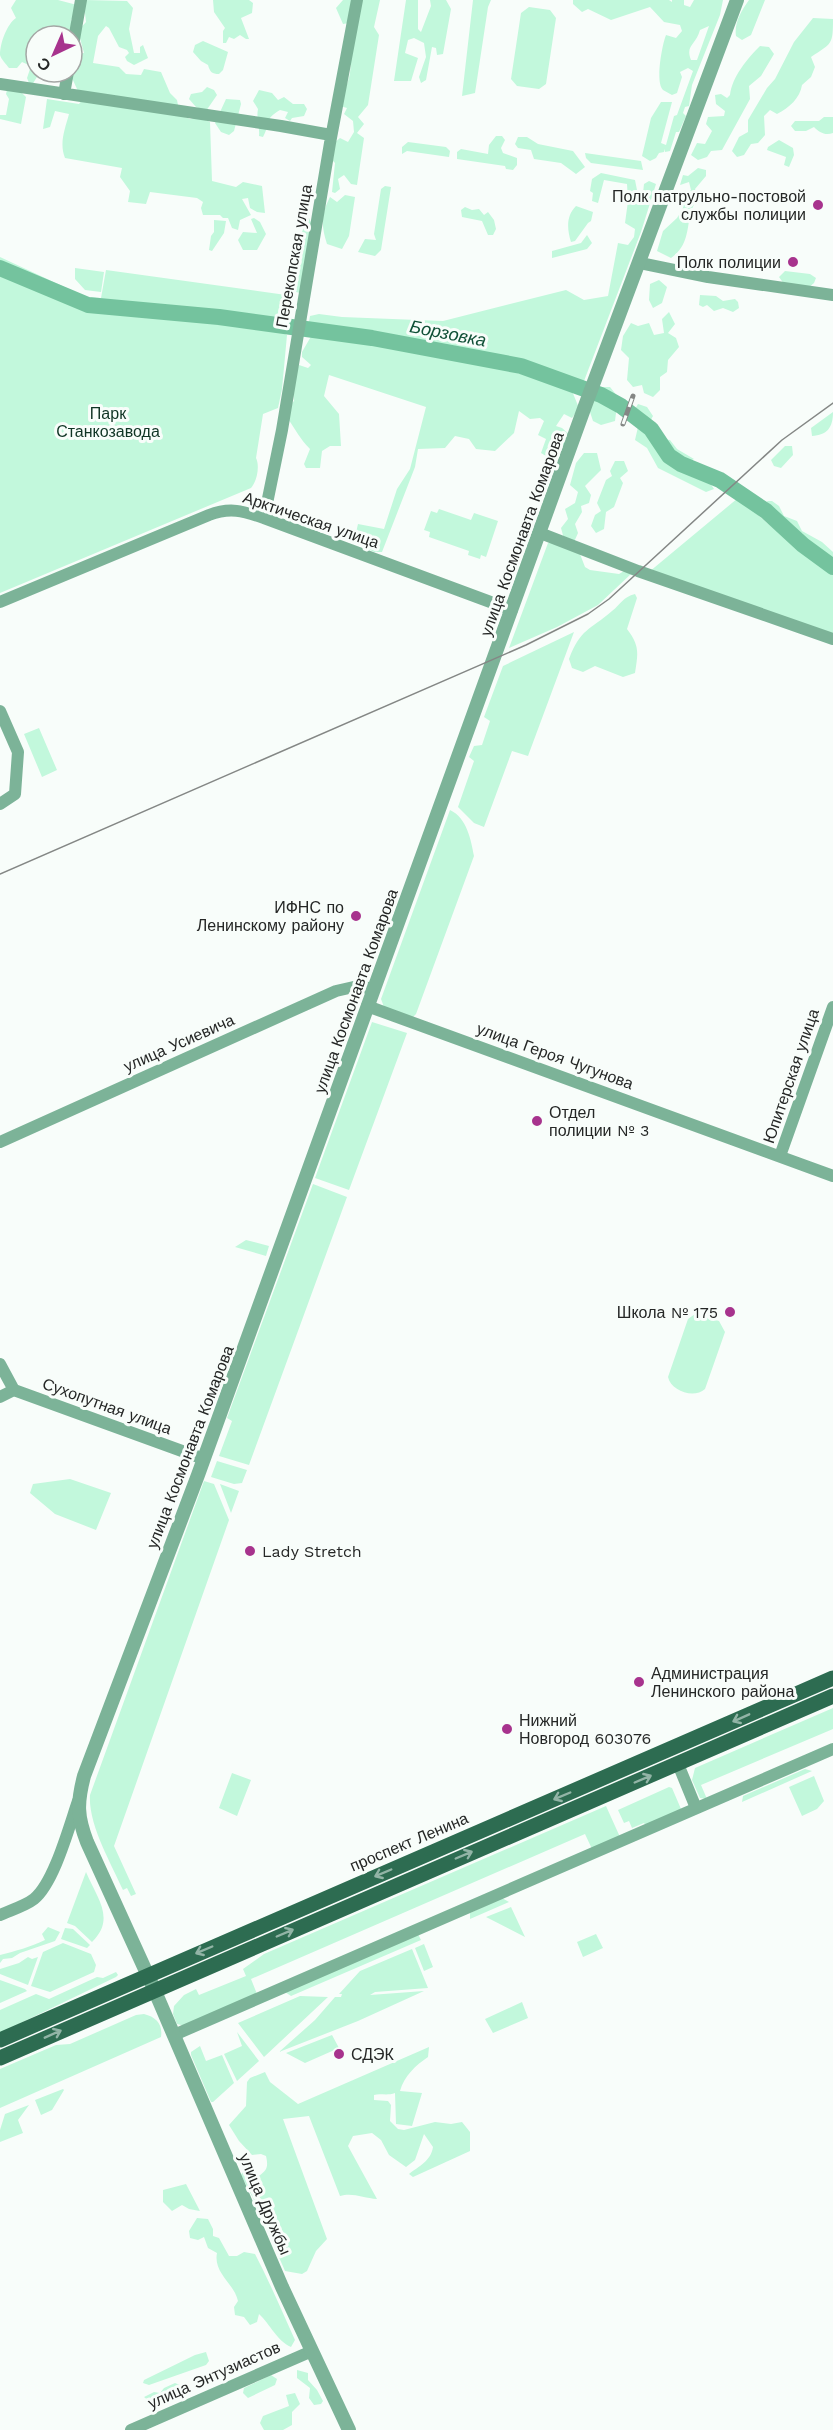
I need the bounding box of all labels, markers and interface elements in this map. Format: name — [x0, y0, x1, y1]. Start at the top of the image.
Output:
north arrow — [24, 24, 84, 84]
text: С — [33, 53, 55, 75]
street label: Перекопская улица — [272, 183, 316, 329]
place label: Полк патрульно-постовой службы полиции — [612, 187, 806, 224]
marker: Полк патрульно-постовой службы полиции — [811, 198, 825, 212]
place label: Полк полиции — [677, 253, 781, 272]
marker: Полк полиции — [786, 255, 800, 269]
water label: Борзовка — [408, 315, 488, 351]
park label: Парк Станкозавода — [56, 404, 160, 441]
street label: улица Космонавта Комарова — [476, 429, 568, 639]
street label: Арктическая улица — [240, 488, 382, 552]
street label: улица Космонавта Комарова — [310, 886, 402, 1096]
place label: ИФНС по Ленинскому району — [197, 898, 344, 935]
marker: ИФНС по Ленинскому району — [349, 909, 363, 923]
street label: Юпитерская улица — [759, 1006, 823, 1146]
street label: улица Усиевича — [121, 1010, 237, 1076]
street label: улица Героя Чугунова — [474, 1019, 636, 1093]
place label: Отдел полиции № 3 — [549, 1103, 649, 1140]
marker: Отдел полиции № 3 — [530, 1114, 544, 1128]
place label: Школа № 175 — [617, 1303, 718, 1322]
marker: Школа № 175 — [723, 1305, 737, 1319]
street label: улица Космонавта Комарова — [142, 1343, 238, 1551]
street label: Сухопутная улица — [40, 1374, 174, 1438]
place label: Lady Stretch — [262, 1542, 362, 1561]
marker: Lady Stretch — [243, 1544, 257, 1558]
place label: Администрация Ленинского района — [651, 1664, 794, 1701]
marker: Администрация Ленинского района — [632, 1675, 646, 1689]
place label: Нижний Новгород 603076 — [519, 1711, 651, 1748]
one-way arrow — [732, 1713, 750, 1724]
marker: Нижний Новгород 603076 — [500, 1722, 514, 1736]
one-way arrow — [634, 1772, 652, 1784]
one-way arrow — [553, 1791, 572, 1802]
street label: проспект Ленина — [347, 1808, 471, 1876]
one-way arrow — [455, 1849, 473, 1860]
one-way arrow — [374, 1867, 392, 1879]
one-way arrow — [275, 1926, 293, 1938]
one-way arrow — [195, 1945, 213, 1956]
one-way arrow — [44, 2028, 62, 2039]
place label: СДЭК — [351, 2045, 395, 2064]
marker: СДЭК — [332, 2047, 346, 2061]
street label: улица Дружбы — [235, 2150, 295, 2258]
street label: улица Энтузиастов — [145, 2337, 283, 2413]

